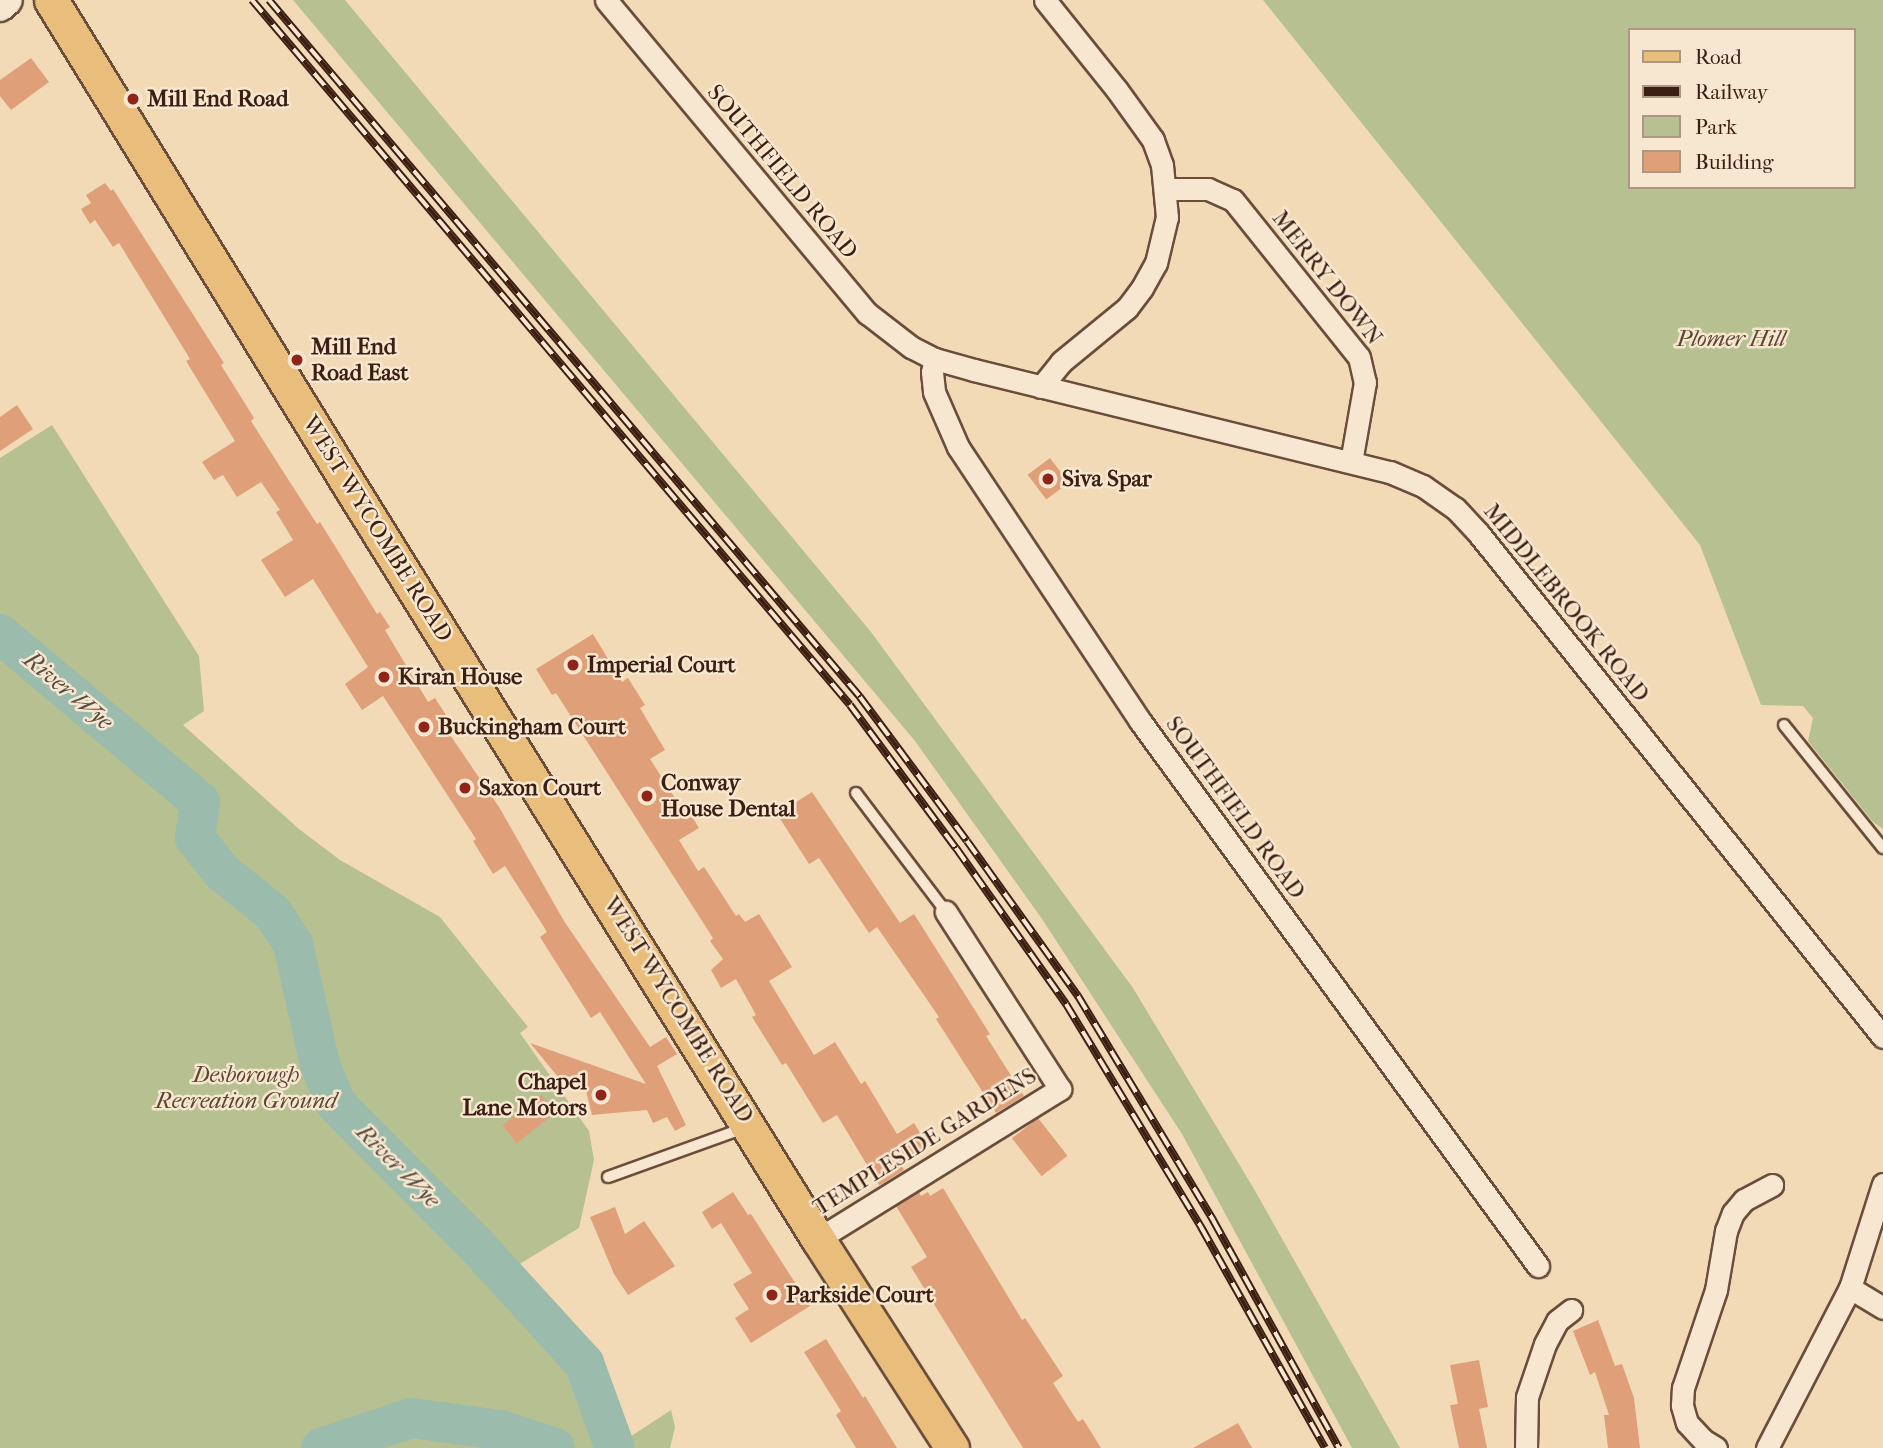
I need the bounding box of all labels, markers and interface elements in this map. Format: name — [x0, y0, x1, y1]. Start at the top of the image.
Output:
legend — [1628, 28, 1855, 189]
text: Road — [1695, 45, 1742, 69]
street label: SOUTHFIELD ROAD — [701, 79, 863, 265]
text: Railway — [1695, 80, 1768, 104]
place label: Mill End Road — [147, 85, 288, 113]
marker: Mill End Road — [125, 91, 141, 107]
text: Park — [1695, 115, 1737, 139]
text: Building — [1695, 150, 1773, 174]
street label: MERRY DOWN — [1266, 205, 1388, 351]
park label: Plomer Hill — [1677, 325, 1785, 353]
place label: Mill End Road East — [311, 333, 409, 387]
marker: Mill End Road East — [289, 352, 305, 368]
street label: WEST WYCOMBE ROAD — [296, 411, 458, 647]
place label: Siva Spar — [1062, 465, 1152, 493]
marker: Siva Spar — [1040, 471, 1056, 487]
street label: MIDDLEBROOK ROAD — [1477, 498, 1655, 708]
water label: River Wye — [18, 645, 118, 737]
place label: Imperial Court — [587, 651, 736, 679]
marker: Imperial Court — [565, 657, 581, 673]
place label: Kiran House — [398, 663, 522, 691]
marker: Kiran House — [376, 669, 392, 685]
street label: SOUTHFIELD ROAD — [1159, 711, 1311, 905]
place label: Buckingham Court — [438, 713, 626, 741]
marker: Buckingham Court — [416, 719, 432, 735]
place label: Conway House Dental — [661, 769, 795, 823]
place label: Saxon Court — [479, 774, 601, 802]
marker: Saxon Court — [457, 780, 473, 796]
marker: Conway House Dental — [639, 788, 655, 804]
street label: WEST WYCOMBE ROAD — [597, 892, 759, 1128]
park label: Desborough Recreation Ground — [155, 1061, 337, 1115]
street label: TEMPLESIDE GARDENS — [808, 1062, 1042, 1222]
place label: Chapel Lane Motors — [463, 1068, 587, 1122]
marker: Chapel Lane Motors — [593, 1087, 609, 1103]
water label: River Wye — [350, 1118, 446, 1214]
place label: Parkside Court — [786, 1281, 934, 1309]
marker: Parkside Court — [764, 1287, 780, 1303]

